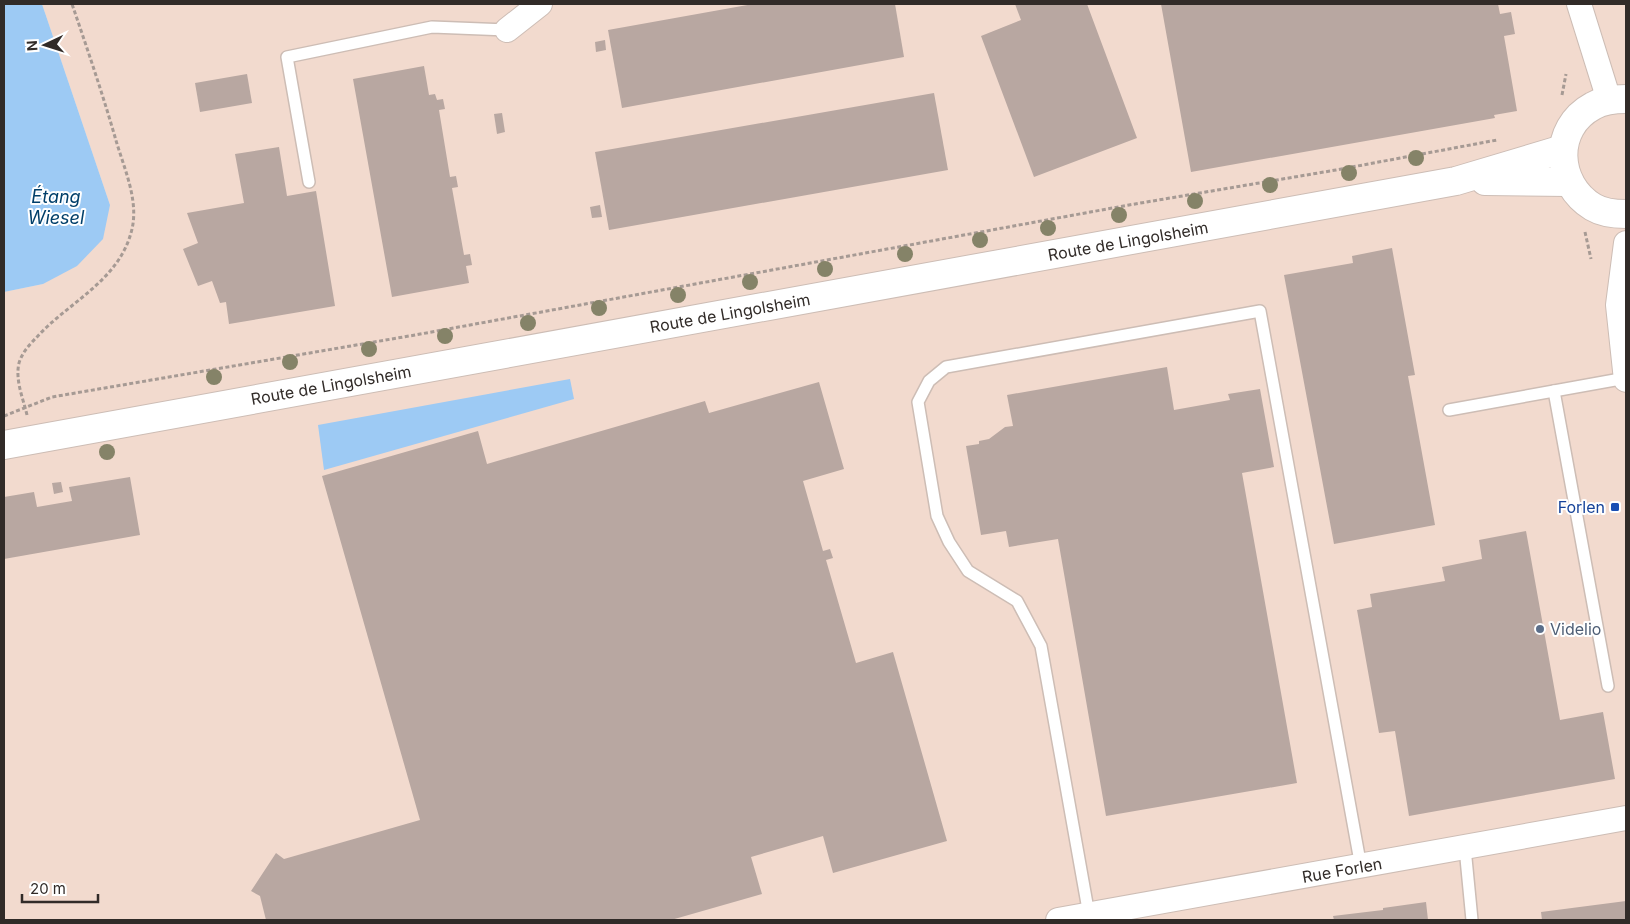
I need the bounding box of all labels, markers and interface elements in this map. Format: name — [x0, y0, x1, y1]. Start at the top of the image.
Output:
north arrow — [20, 20, 70, 70]
text: N — [23, 40, 40, 52]
water label: Étang Wiesel — [28, 185, 85, 228]
street label: Route de Lingolsheim — [1046, 217, 1210, 265]
street label: Route de Lingolsheim — [648, 289, 812, 337]
street label: Route de Lingolsheim — [249, 361, 413, 409]
place label: Forlen — [1558, 497, 1605, 517]
marker: Forlen — [1609, 501, 1621, 513]
place label: Videlio — [1550, 619, 1601, 639]
marker: Videlio — [1534, 623, 1546, 635]
street label: Rue Forlen — [1300, 853, 1384, 887]
scale bar — [22, 872, 99, 904]
text: 20 m — [30, 879, 66, 898]

